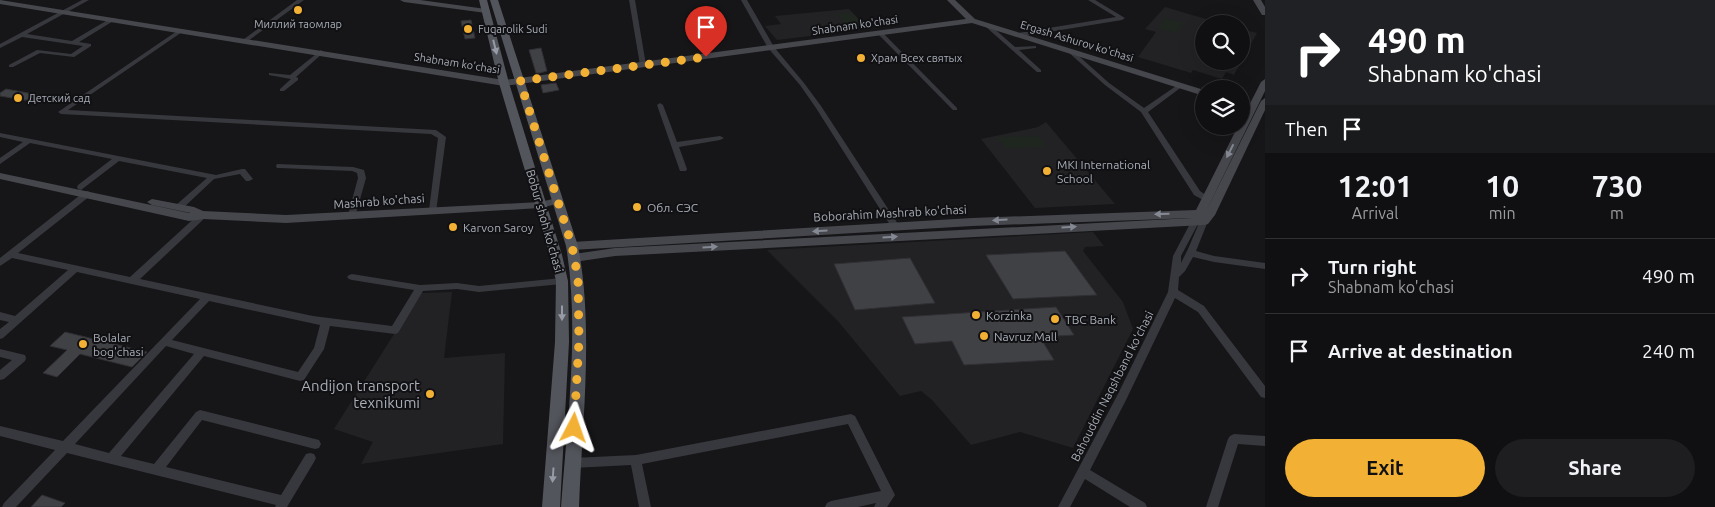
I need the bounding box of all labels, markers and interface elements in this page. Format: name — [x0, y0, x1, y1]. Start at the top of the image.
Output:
marker: Миллий таомлар — [292, 4, 304, 16]
pin — [685, 6, 727, 57]
icon: arrive — [692, 13, 720, 41]
street label: Shabnam ko'chasi — [811, 13, 899, 37]
map controls — [1195, 15, 1250, 135]
button: search — [1195, 15, 1250, 70]
place label: Миллий таомлар — [254, 18, 342, 30]
street label: Ergash Ashurov ko'chasi — [1019, 18, 1135, 64]
icon: right — [1285, 20, 1350, 85]
text: 490 m — [1368, 20, 1466, 60]
marker: Fuqarolik Sudi — [462, 23, 474, 35]
place label: Fuqarolik Sudi — [478, 23, 547, 35]
one-way arrow — [492, 40, 500, 55]
street label: Shabnam ko'chasi — [413, 50, 501, 76]
marker: Храм Всех святых — [855, 52, 867, 64]
place label: Храм Всех святых — [871, 52, 963, 64]
text: Shabnam ko'chasi — [1368, 61, 1542, 86]
button: layers — [1195, 80, 1250, 135]
marker: Детский сад — [12, 92, 24, 104]
place label: Детский сад — [28, 92, 91, 104]
icon: arrive — [1338, 115, 1366, 143]
text: Then — [1285, 118, 1328, 140]
one-way arrow — [1226, 144, 1234, 159]
place label: MKI International School — [1057, 158, 1150, 185]
marker: MKI International School — [1041, 165, 1053, 177]
street label: Bobur shoh ko'chasi — [524, 168, 566, 274]
text: 12:01 — [1338, 169, 1413, 203]
text: 10 — [1485, 169, 1519, 203]
text: 730 — [1592, 169, 1642, 203]
street label: Mashrab ko'chasi — [333, 191, 425, 211]
marker: Обл. СЭС — [631, 201, 643, 213]
place label: Обл. СЭС — [647, 201, 699, 214]
street label: Boborahim Mashrab ko'chasi — [813, 202, 967, 224]
text: Arrival — [1352, 204, 1398, 222]
text: min — [1489, 204, 1516, 222]
text: m — [1610, 204, 1624, 222]
one-way arrow — [1154, 210, 1170, 218]
one-way arrow — [991, 217, 1007, 225]
marker: Karvon Saroy — [447, 221, 459, 233]
place label: Karvon Saroy — [463, 221, 534, 234]
one-way arrow — [1062, 223, 1078, 231]
one-way arrow — [812, 227, 828, 235]
one-way arrow — [882, 232, 898, 240]
one-way arrow — [702, 242, 718, 250]
text: Turn right — [1328, 256, 1416, 278]
icon: right — [1285, 262, 1313, 290]
text: 490 m — [1642, 265, 1695, 287]
text: Shabnam ko'chasi — [1328, 278, 1454, 296]
one-way arrow — [558, 305, 566, 321]
marker: Korzinka — [970, 309, 982, 321]
place label: Korzinka — [986, 309, 1032, 322]
street label: Bahouddin Naqshband koʻchasi — [1068, 309, 1156, 463]
marker: TBC Bank — [1049, 313, 1061, 325]
place label: TBC Bank — [1065, 313, 1116, 326]
marker: Navruz Mall — [978, 330, 990, 342]
place label: Navruz Mall — [994, 330, 1057, 343]
place label: Bolalar bog'chasi — [93, 331, 144, 358]
icon: arrive — [1285, 337, 1313, 365]
marker: Bolalar bog'chasi — [77, 338, 89, 350]
text: Arrive at destination — [1328, 340, 1513, 362]
text: 240 m — [1642, 340, 1695, 362]
place label: Andijon transport texnikumi — [301, 377, 420, 411]
marker: Andijon transport texnikumi — [424, 388, 436, 400]
position arrow — [547, 401, 599, 453]
button: Exit — [1285, 439, 1485, 497]
button: Share — [1495, 439, 1695, 497]
one-way arrow — [549, 467, 557, 483]

